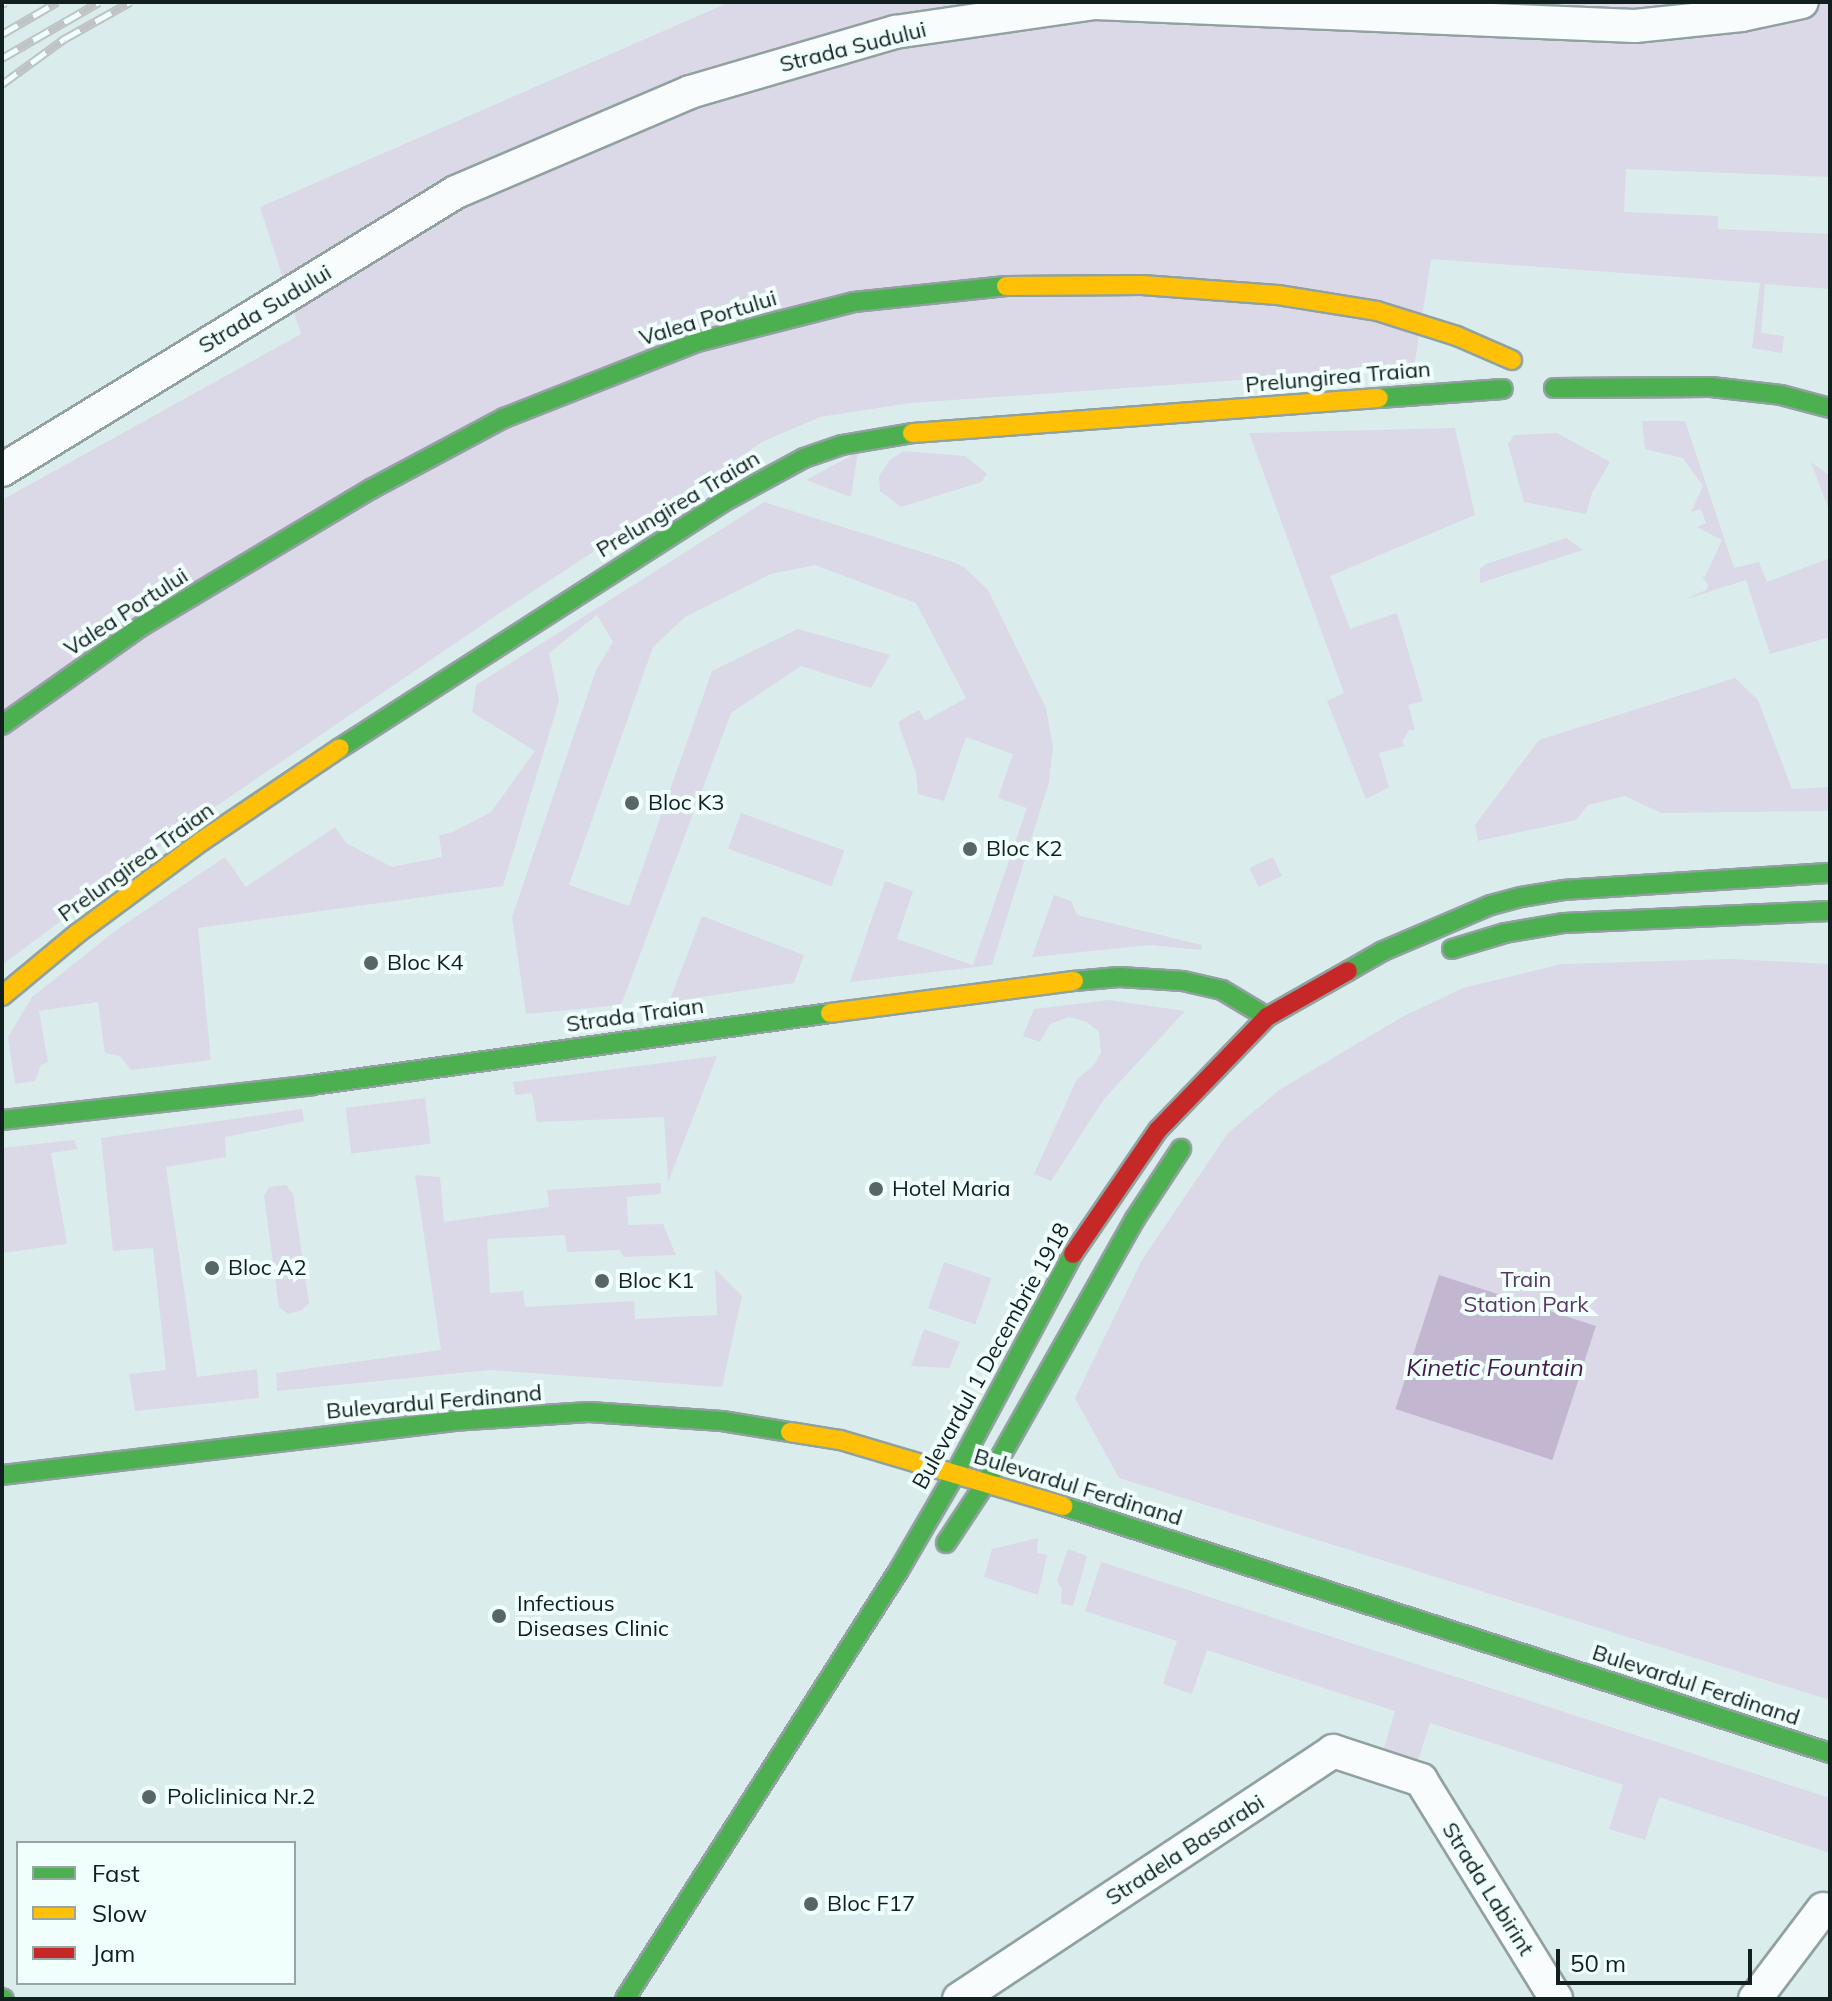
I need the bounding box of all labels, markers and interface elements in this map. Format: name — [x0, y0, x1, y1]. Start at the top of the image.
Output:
street label: Strada Sudului — [777, 16, 929, 78]
street label: Strada Sudului — [194, 259, 336, 359]
street label: Valea Portului — [636, 285, 780, 351]
street label: Prelungirea Traian — [1244, 356, 1432, 398]
street label: Prelungirea Traian — [591, 445, 765, 563]
street label: Valea Portului — [59, 562, 193, 662]
place label: Bloc K3 — [648, 790, 725, 816]
marker: Bloc K3 — [623, 794, 641, 812]
street label: Prelungirea Traian — [53, 797, 219, 927]
place label: Bloc K2 — [986, 836, 1063, 862]
marker: Bloc K2 — [961, 840, 979, 858]
place label: Bloc K4 — [387, 950, 464, 976]
marker: Bloc K4 — [362, 954, 380, 972]
street label: Strada Traian — [565, 992, 705, 1038]
place label: Hotel Maria — [892, 1176, 1010, 1202]
marker: Hotel Maria — [867, 1180, 885, 1198]
street label: Bulevardul 1 Decembrie 1918 — [907, 1218, 1075, 1494]
place label: Bloc A2 — [228, 1255, 307, 1281]
marker: Bloc A2 — [203, 1259, 221, 1277]
park label: Train Station Park — [1463, 1266, 1589, 1318]
place label: Bloc K1 — [618, 1268, 695, 1294]
marker: Bloc K1 — [593, 1272, 611, 1290]
water label: Kinetic Fountain — [1406, 1354, 1584, 1382]
street label: Bulevardul Ferdinand — [325, 1379, 543, 1425]
street label: Bulevardul Ferdinand — [971, 1443, 1185, 1531]
place label: Infectious Diseases Clinic — [517, 1590, 669, 1642]
marker: Infectious Diseases Clinic — [488, 1605, 510, 1627]
street label: Bulevardul Ferdinand — [1589, 1639, 1803, 1731]
place label: Policlinica Nr.2 — [167, 1784, 315, 1810]
marker: Policlinica Nr.2 — [138, 1786, 160, 1808]
street label: Stradela Basarabi — [1101, 1789, 1269, 1911]
street label: Strada Labirint — [1437, 1818, 1539, 1960]
legend — [16, 1841, 296, 1985]
text: Fast — [92, 1858, 140, 1888]
place label: Bloc F17 — [827, 1891, 915, 1917]
marker: Bloc F17 — [802, 1895, 820, 1913]
text: Slow — [92, 1898, 147, 1928]
scale bar — [1560, 1933, 1756, 1983]
text: Jam — [92, 1938, 135, 1968]
text: 50 m — [1570, 1948, 1626, 1978]

